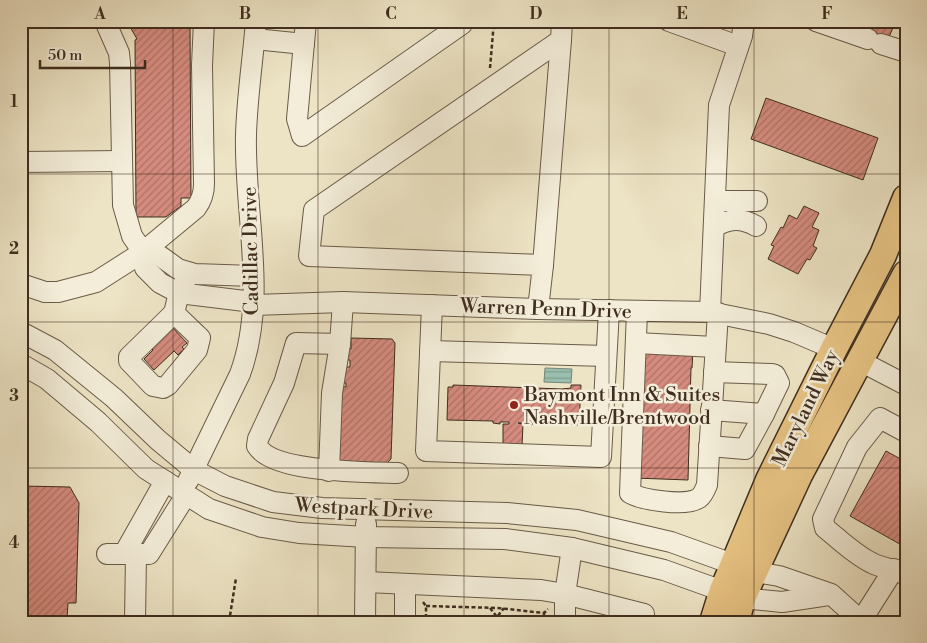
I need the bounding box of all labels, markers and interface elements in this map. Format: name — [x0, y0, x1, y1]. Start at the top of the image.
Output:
text: A — [93, 4, 106, 24]
text: B — [239, 4, 251, 24]
text: C — [385, 4, 397, 24]
text: D — [530, 4, 543, 24]
text: E — [676, 4, 688, 24]
text: F — [821, 4, 833, 24]
scale bar — [40, 38, 145, 70]
text: 50 m — [48, 46, 82, 65]
text: 1 — [10, 92, 18, 112]
street label: Cadillac Drive — [238, 186, 265, 316]
text: 2 — [9, 239, 19, 259]
street label: Warren Penn Drive — [459, 294, 632, 325]
street label: Maryland Way — [767, 346, 846, 471]
place label: Baymont Inn & Suites Nashville/Brentwood — [523, 383, 720, 431]
text: 3 — [9, 386, 19, 406]
marker: Baymont Inn & Suites Nashville/Brentwood — [508, 399, 520, 411]
street label: Westpark Drive — [293, 493, 434, 526]
text: 4 — [9, 533, 20, 553]

